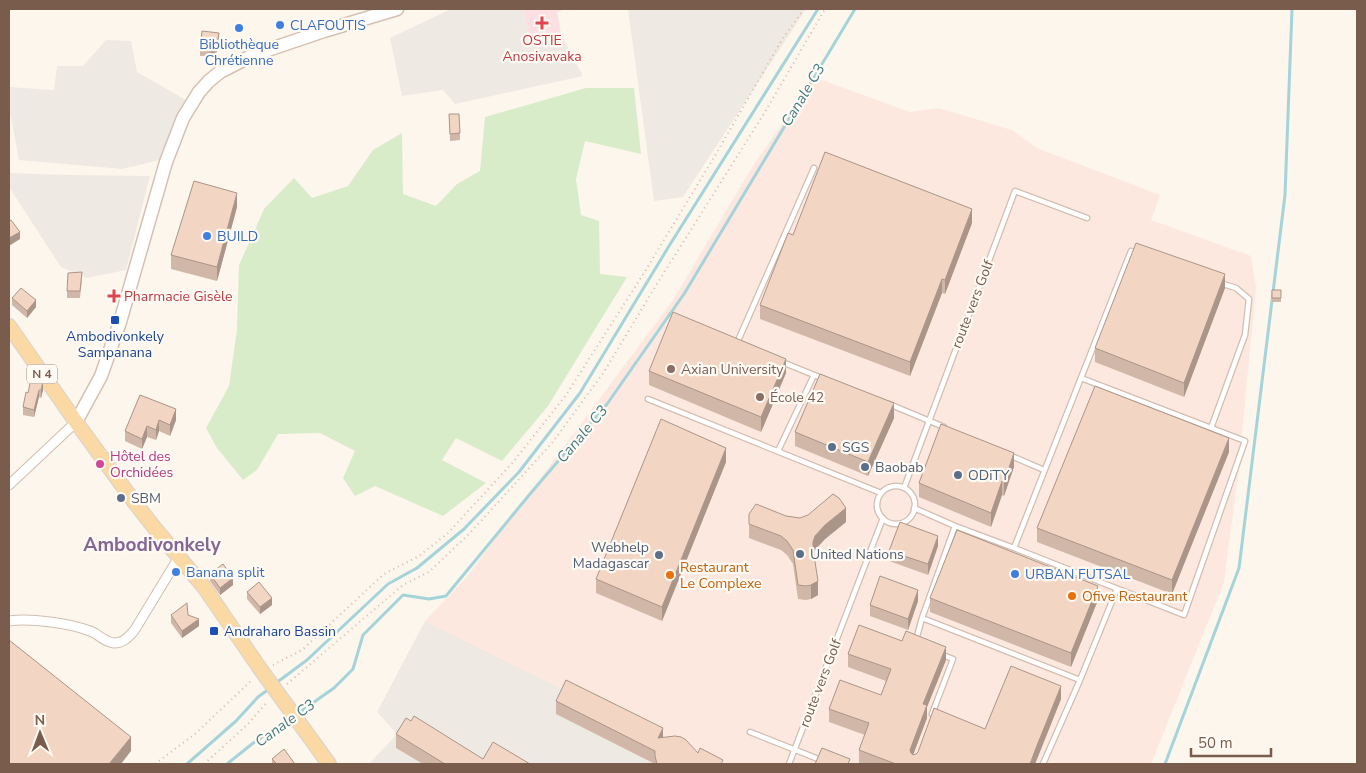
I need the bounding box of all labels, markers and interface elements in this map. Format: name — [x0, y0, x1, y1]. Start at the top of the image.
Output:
place label: CLAFOUTIS — [290, 16, 366, 35]
marker: OSTIE Anosivavaka — [535, 16, 549, 30]
marker: CLAFOUTIS — [274, 19, 286, 31]
marker: Bibliothèque Chrétienne — [233, 22, 245, 34]
place label: OSTIE Anosivavaka — [502, 31, 582, 66]
place label: Bibliothèque Chrétienne — [199, 35, 279, 70]
water label: Canale C3 — [777, 60, 829, 130]
place label: BUILD — [217, 227, 258, 246]
marker: BUILD — [201, 230, 213, 242]
street label: route vers Golf — [947, 257, 998, 351]
place label: Pharmacie Gisèle — [124, 287, 233, 306]
marker: Pharmacie Gisèle — [108, 290, 120, 302]
marker: Ambodivonkely Sampanana — [109, 314, 121, 326]
place label: Ambodivonkely Sampanana — [66, 327, 165, 362]
place label: Axian University — [681, 360, 784, 379]
marker: Axian University — [665, 363, 677, 375]
road number: N 4 — [27, 364, 57, 384]
place label: École 42 — [770, 388, 824, 407]
marker: École 42 — [754, 391, 766, 403]
water label: Canale C3 — [552, 401, 612, 467]
place label: SGS — [842, 438, 870, 457]
marker: SGS — [826, 441, 838, 453]
place label: Hôtel des Orchidées — [110, 447, 173, 482]
marker: Hôtel des Orchidées — [94, 458, 106, 470]
place label: Baobab — [875, 458, 923, 477]
marker: Baobab — [859, 461, 871, 473]
place label: ODiTY — [968, 466, 1010, 485]
marker: ODiTY — [952, 469, 964, 481]
place label: SBM — [131, 489, 161, 508]
marker: SBM — [115, 492, 127, 504]
district label: Ambodivonkely — [83, 532, 222, 558]
place label: Webhelp Madagascar — [573, 538, 649, 573]
place label: United Nations — [810, 545, 904, 564]
marker: United Nations — [794, 548, 806, 560]
marker: Webhelp Madagascar — [653, 549, 665, 561]
place label: Restaurant Le Complexe — [680, 558, 762, 593]
place label: Banana split — [186, 563, 265, 582]
place label: URBAN FUTSAL — [1025, 565, 1131, 584]
marker: Banana split — [170, 566, 182, 578]
marker: URBAN FUTSAL — [1009, 568, 1021, 580]
marker: Restaurant Le Complexe — [664, 569, 676, 581]
place label: Ofive Restaurant — [1082, 587, 1188, 606]
marker: Ofive Restaurant — [1066, 590, 1078, 602]
place label: Andraharo Bassin — [224, 622, 336, 641]
marker: Andraharo Bassin — [208, 625, 220, 637]
street label: route vers Golf — [795, 636, 846, 730]
water label: Canale C3 — [251, 694, 319, 752]
north arrow — [15, 708, 65, 758]
text: N — [34, 711, 45, 730]
scale bar — [1191, 726, 1271, 758]
text: 50 m — [1198, 733, 1233, 753]

